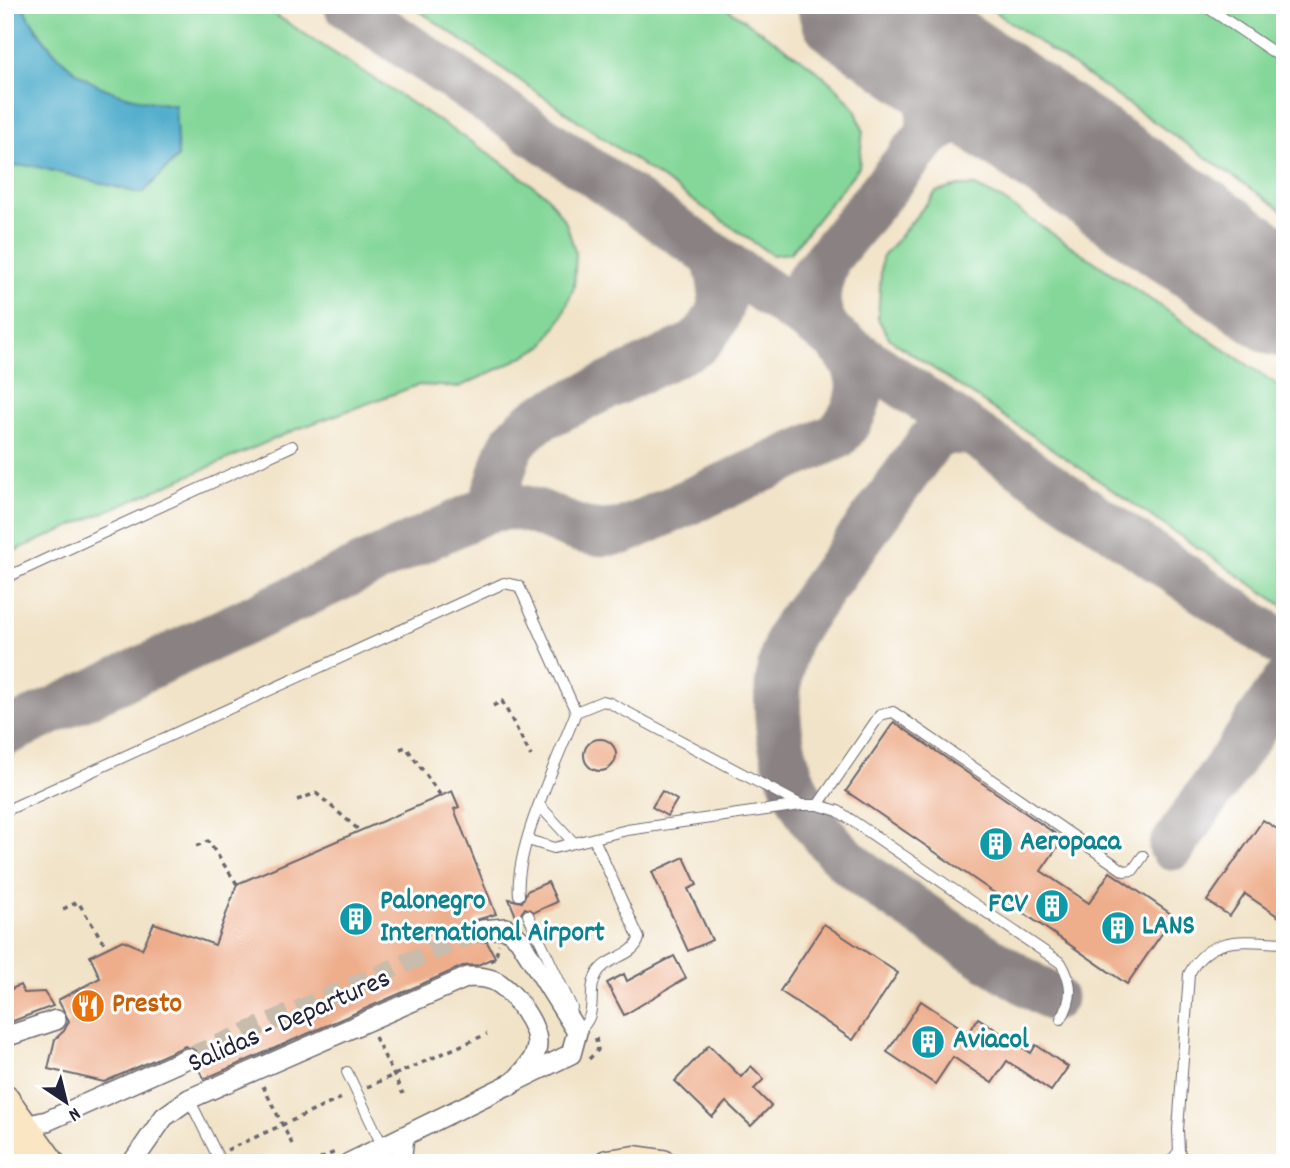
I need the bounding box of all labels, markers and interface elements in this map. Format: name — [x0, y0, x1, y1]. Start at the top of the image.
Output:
place label: Aeropaca — [1020, 824, 1122, 864]
building icon: Aeropaca — [977, 825, 1015, 863]
place label: Palonegro International Airport — [380, 883, 605, 955]
place label: FCV — [988, 886, 1029, 926]
building icon: FCV — [1033, 887, 1071, 925]
building icon: Palonegro International Airport — [337, 900, 375, 938]
place label: LANS — [1142, 908, 1195, 948]
building icon: LANS — [1099, 909, 1137, 947]
street label: Salidas - Departures — [182, 960, 398, 1086]
place label: Presto — [112, 986, 182, 1026]
restaurant icon: Presto — [69, 987, 107, 1025]
place label: Aviacol — [953, 1022, 1029, 1062]
building icon: Aviacol — [909, 1023, 947, 1061]
north arrow — [32, 1066, 102, 1136]
text: N — [62, 1099, 85, 1127]

